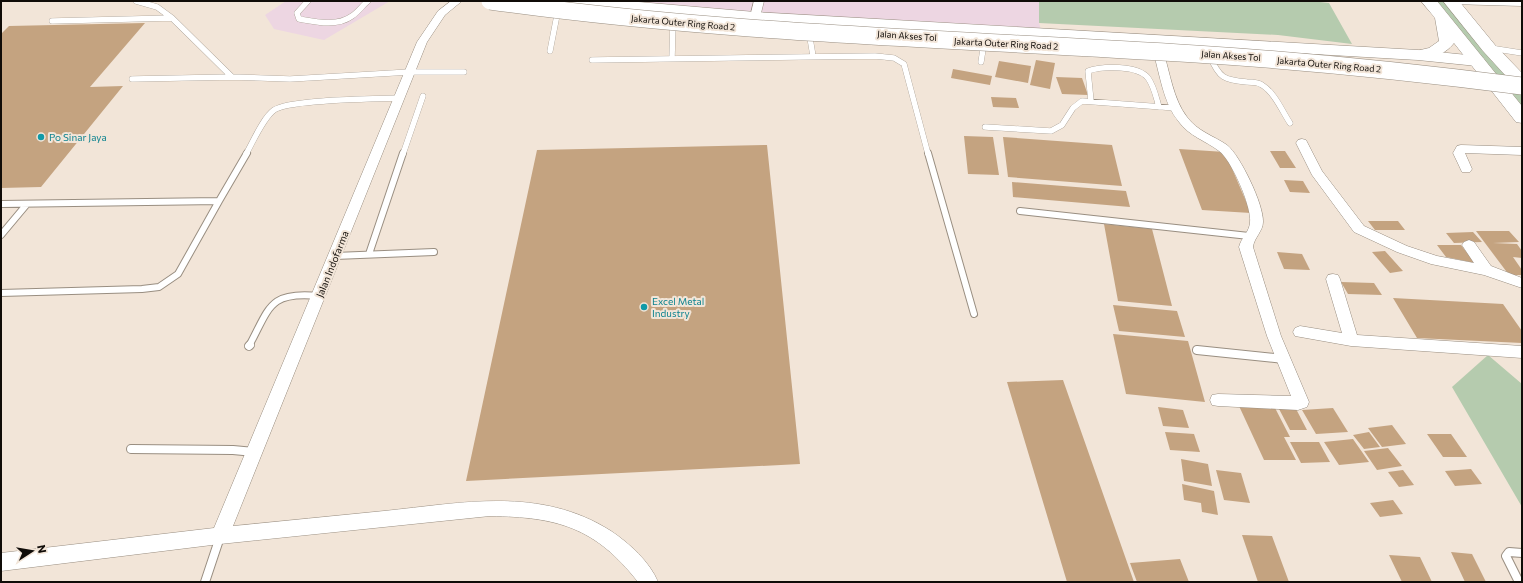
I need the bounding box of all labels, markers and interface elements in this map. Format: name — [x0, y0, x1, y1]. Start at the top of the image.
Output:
street label: Jakarta Outer Ring Road 2 — [630, 12, 736, 33]
street label: Jalan Akses Tol — [877, 28, 937, 43]
street label: Jakarta Outer Ring Road 2 — [954, 35, 1059, 52]
street label: Jalan Akses Tol — [1201, 48, 1261, 63]
street label: Jakarta Outer Ring Road 2 — [1276, 54, 1382, 75]
place label: Po Sinar Jaya — [49, 131, 107, 143]
marker: Po Sinar Jaya — [36, 132, 46, 142]
street label: Jalan Indofarma — [313, 229, 351, 299]
place label: Excel Metal Industry — [652, 295, 704, 319]
marker: Excel Metal Industry — [639, 302, 649, 312]
north arrow — [12, 531, 52, 571]
text: N — [35, 543, 49, 554]

